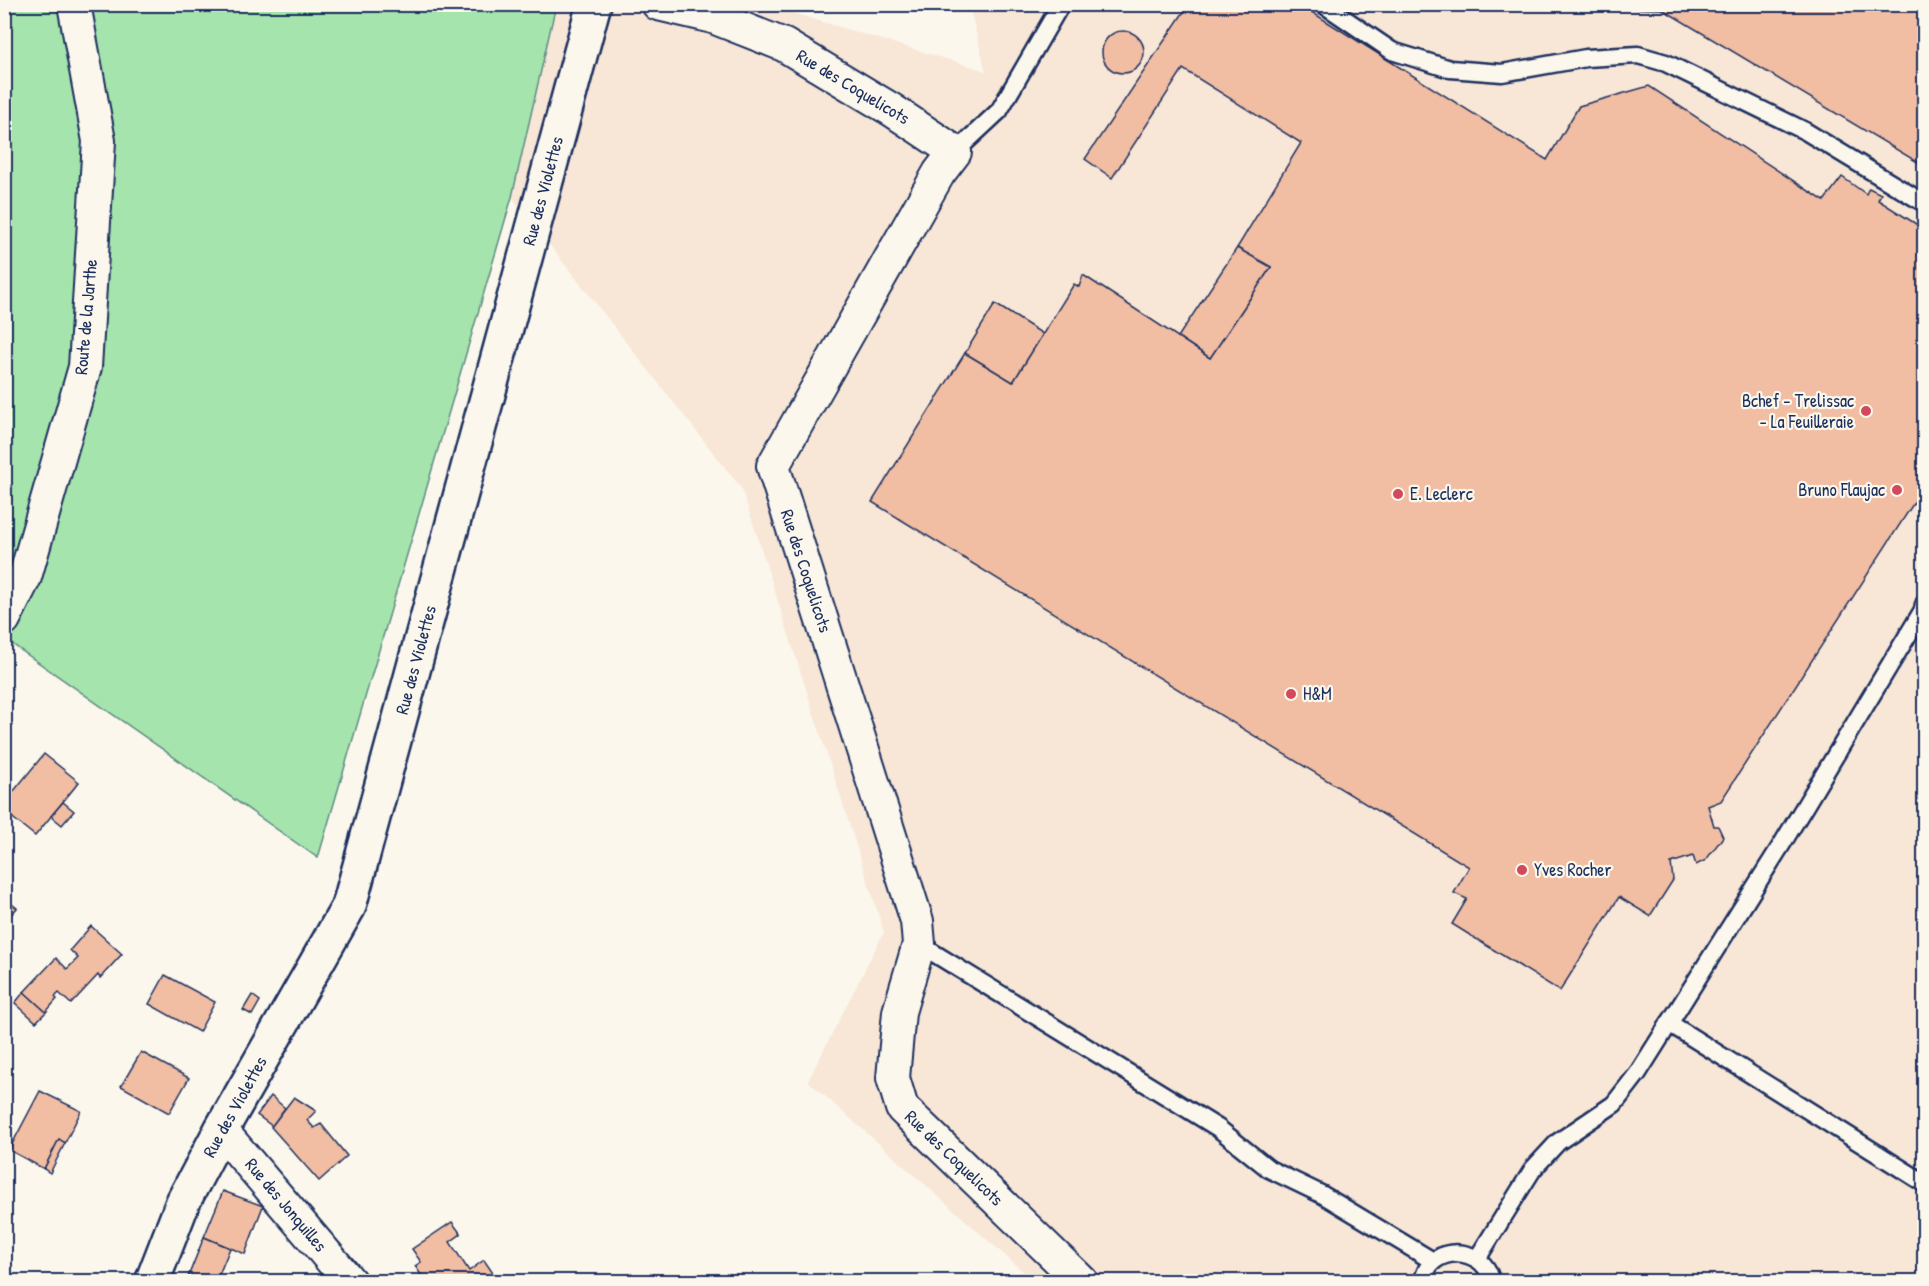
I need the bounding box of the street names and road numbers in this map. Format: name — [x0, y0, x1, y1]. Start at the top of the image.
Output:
street label: Rue des Coquelicots — [792, 43, 915, 130]
street label: Rue des Violettes — [516, 134, 569, 248]
street label: Route de la Jarthe — [68, 258, 103, 376]
street label: Rue des Coquelicots — [775, 506, 838, 636]
street label: Rue des Violettes — [389, 603, 442, 717]
street label: Rue des Violettes — [197, 1052, 273, 1162]
street label: Rue des Coquelicots — [900, 1104, 1009, 1211]
street label: Rue des Jonquilles — [240, 1152, 333, 1257]

